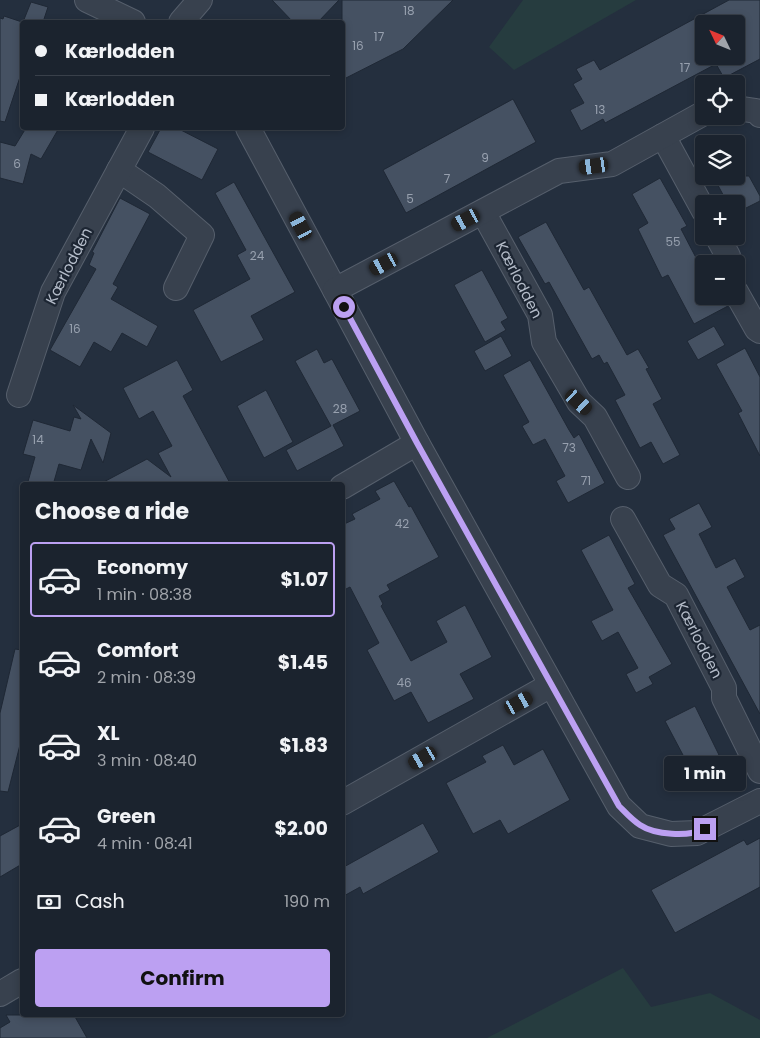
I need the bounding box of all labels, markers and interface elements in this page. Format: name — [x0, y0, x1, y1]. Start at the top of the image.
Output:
house number: 18 — [403, 2, 415, 19]
north arrow — [695, 15, 745, 65]
map controls — [695, 15, 745, 305]
house number: 17 — [374, 28, 385, 45]
house number: 16 — [352, 37, 364, 54]
text: Kærlodden — [65, 38, 175, 65]
house number: 17 — [680, 59, 691, 76]
button: locate — [695, 75, 745, 125]
text: Kærlodden — [65, 86, 175, 113]
house number: 13 — [595, 101, 605, 118]
button: layers — [695, 135, 745, 185]
house number: 9 — [481, 149, 489, 166]
house number: 6 — [13, 155, 21, 172]
car — [578, 156, 609, 176]
house number: 7 — [444, 170, 451, 187]
house number: 5 — [406, 190, 414, 207]
button: + — [695, 195, 745, 245]
car — [449, 206, 482, 234]
car — [287, 209, 314, 243]
street label: Kærlodden — [40, 224, 97, 308]
house number: 55 — [665, 233, 681, 250]
street label: Kærlodden — [491, 238, 548, 322]
house number: 24 — [250, 247, 265, 264]
car — [367, 250, 400, 278]
button: − — [695, 255, 745, 305]
route start — [333, 296, 355, 318]
house number: 16 — [69, 320, 81, 337]
car — [562, 386, 595, 418]
house number: 28 — [333, 400, 347, 417]
house number: 14 — [32, 431, 44, 448]
house number: 73 — [562, 439, 576, 456]
house number: 71 — [581, 472, 591, 489]
text: Choose a ride — [35, 496, 189, 527]
house number: 42 — [395, 515, 409, 532]
text: Economy — [97, 554, 188, 581]
icon: car — [37, 557, 82, 602]
text: $1.07 — [280, 566, 328, 593]
text: 1 min · 08:38 — [97, 583, 192, 606]
street label: Kærlodden — [671, 598, 728, 682]
text: Comfort — [97, 637, 179, 664]
icon: car — [37, 640, 82, 685]
text: $1.45 — [278, 649, 328, 676]
text: 2 min · 08:39 — [97, 666, 196, 689]
house number: 46 — [396, 674, 412, 691]
car — [502, 689, 535, 717]
text: XL — [97, 720, 120, 747]
icon: car — [37, 723, 82, 768]
text: $1.83 — [279, 732, 328, 759]
car — [406, 744, 439, 772]
text: 3 min · 08:40 — [97, 749, 197, 772]
callout: 1 min — [664, 756, 746, 792]
text: 1 min — [684, 762, 726, 785]
text: Green — [97, 803, 156, 830]
icon: car — [37, 806, 82, 851]
text: $2.00 — [275, 815, 328, 842]
route end — [694, 818, 716, 840]
text: 4 min · 08:41 — [97, 832, 193, 855]
icon: cash — [35, 888, 63, 916]
text: Cash — [75, 888, 125, 915]
text: 190 m — [284, 890, 330, 913]
button: Confirm — [35, 949, 330, 1007]

